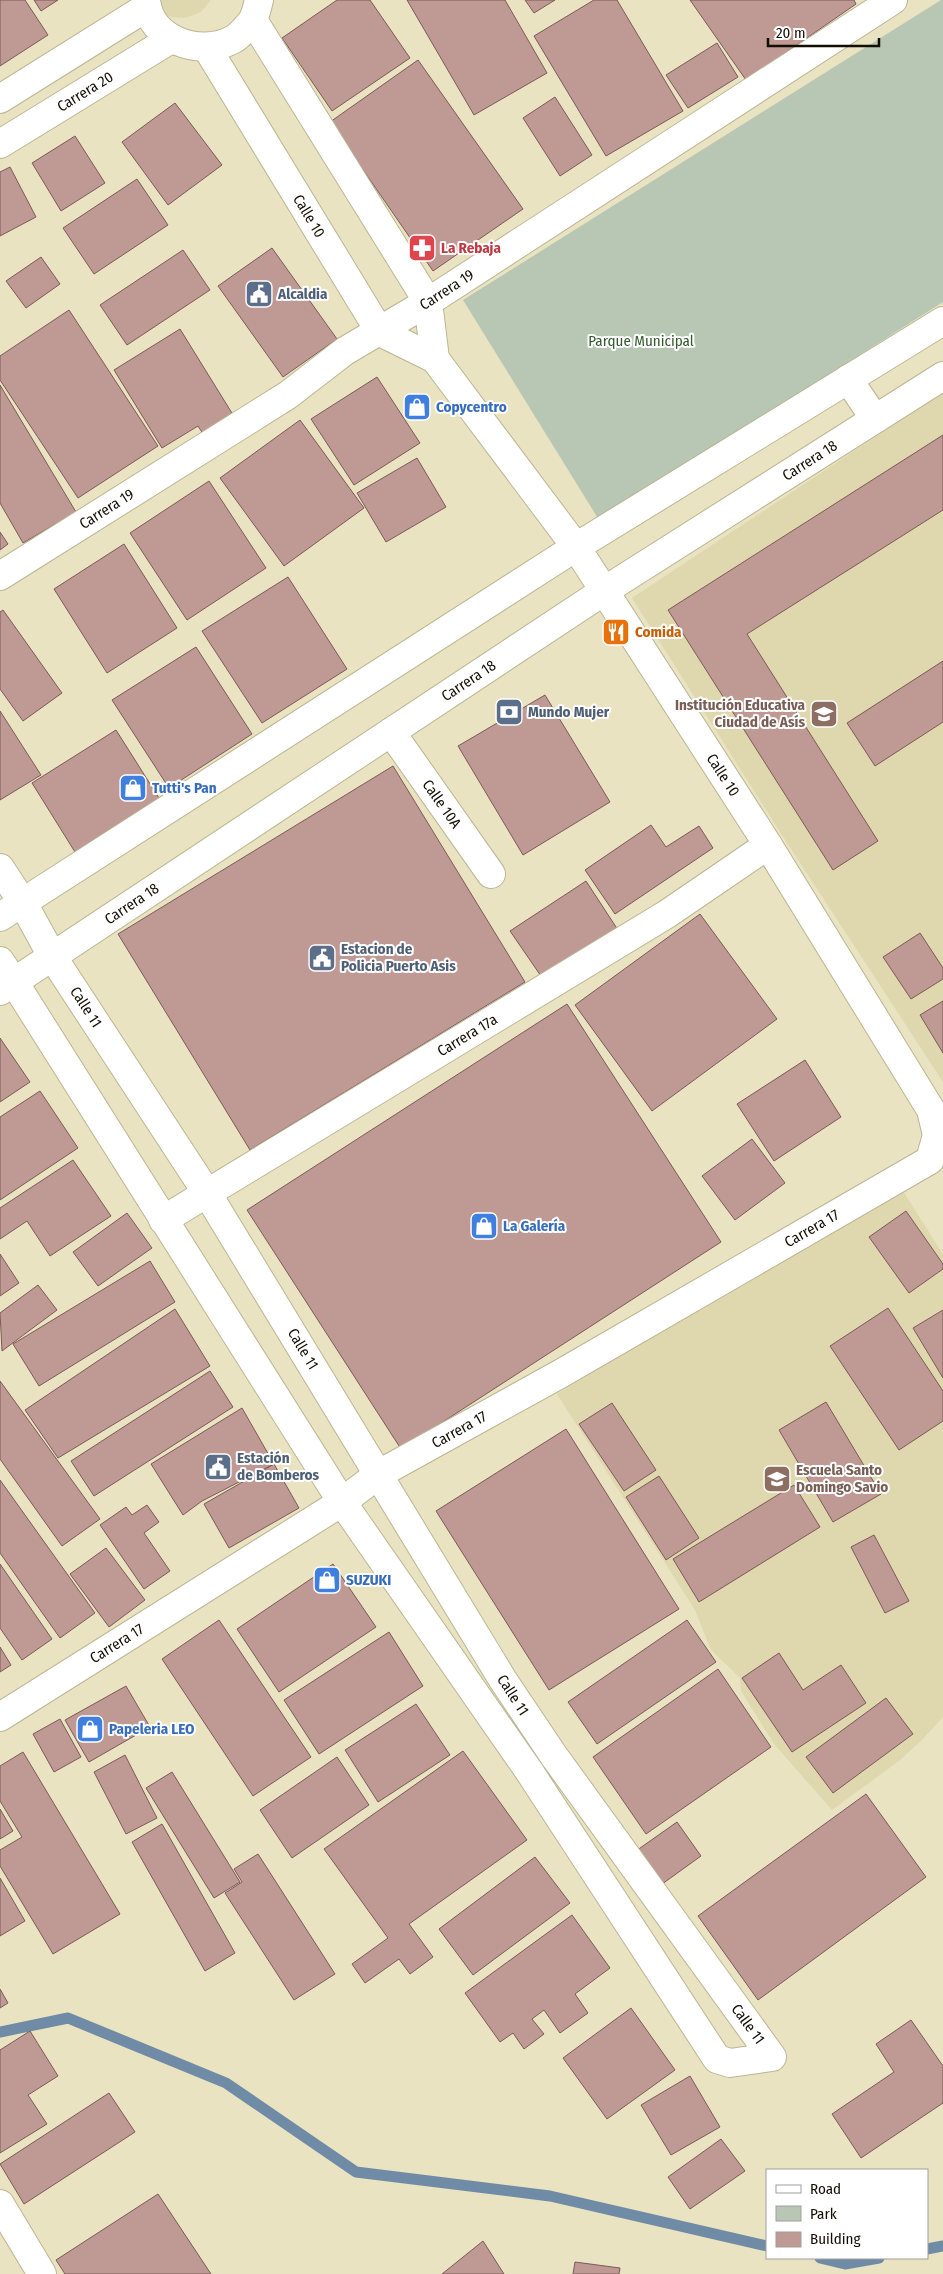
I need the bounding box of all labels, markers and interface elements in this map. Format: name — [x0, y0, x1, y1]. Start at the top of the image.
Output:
scale bar — [768, 15, 879, 47]
text: 20 m — [776, 24, 806, 42]
street label: Carrera 20 — [54, 68, 117, 116]
street label: Calle 10 — [289, 191, 329, 241]
pharmacy icon: La Rebaja — [407, 233, 437, 263]
place label: La Rebaja — [441, 239, 502, 257]
street label: Carrera 19 — [416, 266, 477, 314]
public building icon: Alcaldia — [244, 279, 274, 309]
place label: Alcaldia — [277, 285, 328, 303]
park label: Parque Municipal — [588, 332, 694, 350]
shop icon: Copycentro — [402, 392, 432, 422]
place label: Copycentro — [436, 398, 507, 416]
street label: Carrera 18 — [779, 437, 840, 485]
street label: Carrera 19 — [76, 485, 137, 533]
restaurant icon: Comida — [601, 617, 631, 647]
place label: Comida — [635, 623, 682, 641]
street label: Carrera 18 — [438, 656, 499, 705]
place label: Institución Educativa Ciudad de Asís — [675, 696, 806, 731]
bank icon: Mundo Mujer — [494, 697, 524, 727]
school or university icon: Institución Educativa Ciudad de Asís — [809, 699, 839, 729]
place label: Mundo Mujer — [528, 703, 610, 721]
street label: Calle 10 — [703, 750, 743, 800]
shop icon: Tutti's Pan — [118, 773, 148, 803]
street label: Calle 10A — [418, 776, 465, 832]
place label: Tutti's Pan — [152, 779, 217, 797]
street label: Carrera 18 — [101, 879, 162, 928]
place label: Estacion de Policia Puerto Asis — [341, 940, 456, 975]
public building icon: Estacion de Policia Puerto Asis — [307, 943, 337, 973]
street label: Calle 11 — [66, 983, 106, 1031]
street label: Carrera 17a — [434, 1010, 501, 1060]
street label: Carrera 17 — [781, 1206, 842, 1251]
shop icon: La Galería — [469, 1211, 499, 1241]
place label: La Galería — [503, 1217, 566, 1235]
street label: Calle 11 — [284, 1325, 322, 1373]
street label: Carrera 17 — [429, 1407, 490, 1452]
place label: Estación de Bomberos — [237, 1449, 320, 1484]
public building icon: Estación de Bomberos — [203, 1452, 233, 1482]
place label: Escuela Santo Domingo Savio — [796, 1461, 888, 1496]
school or university icon: Escuela Santo Domingo Savio — [762, 1464, 792, 1494]
shop icon: SUZUKI — [312, 1565, 342, 1595]
place label: SUZUKI — [346, 1571, 391, 1589]
street label: Carrera 17 — [87, 1620, 147, 1667]
street label: Calle 11 — [493, 1671, 533, 1719]
shop icon: Papeleria LEO — [75, 1714, 105, 1744]
place label: Papeleria LEO — [109, 1720, 195, 1738]
street label: Calle 11 — [728, 2001, 768, 2047]
legend — [766, 2169, 928, 2259]
text: Road — [810, 2180, 841, 2198]
text: Park — [810, 2205, 837, 2223]
text: Building — [810, 2230, 861, 2248]

